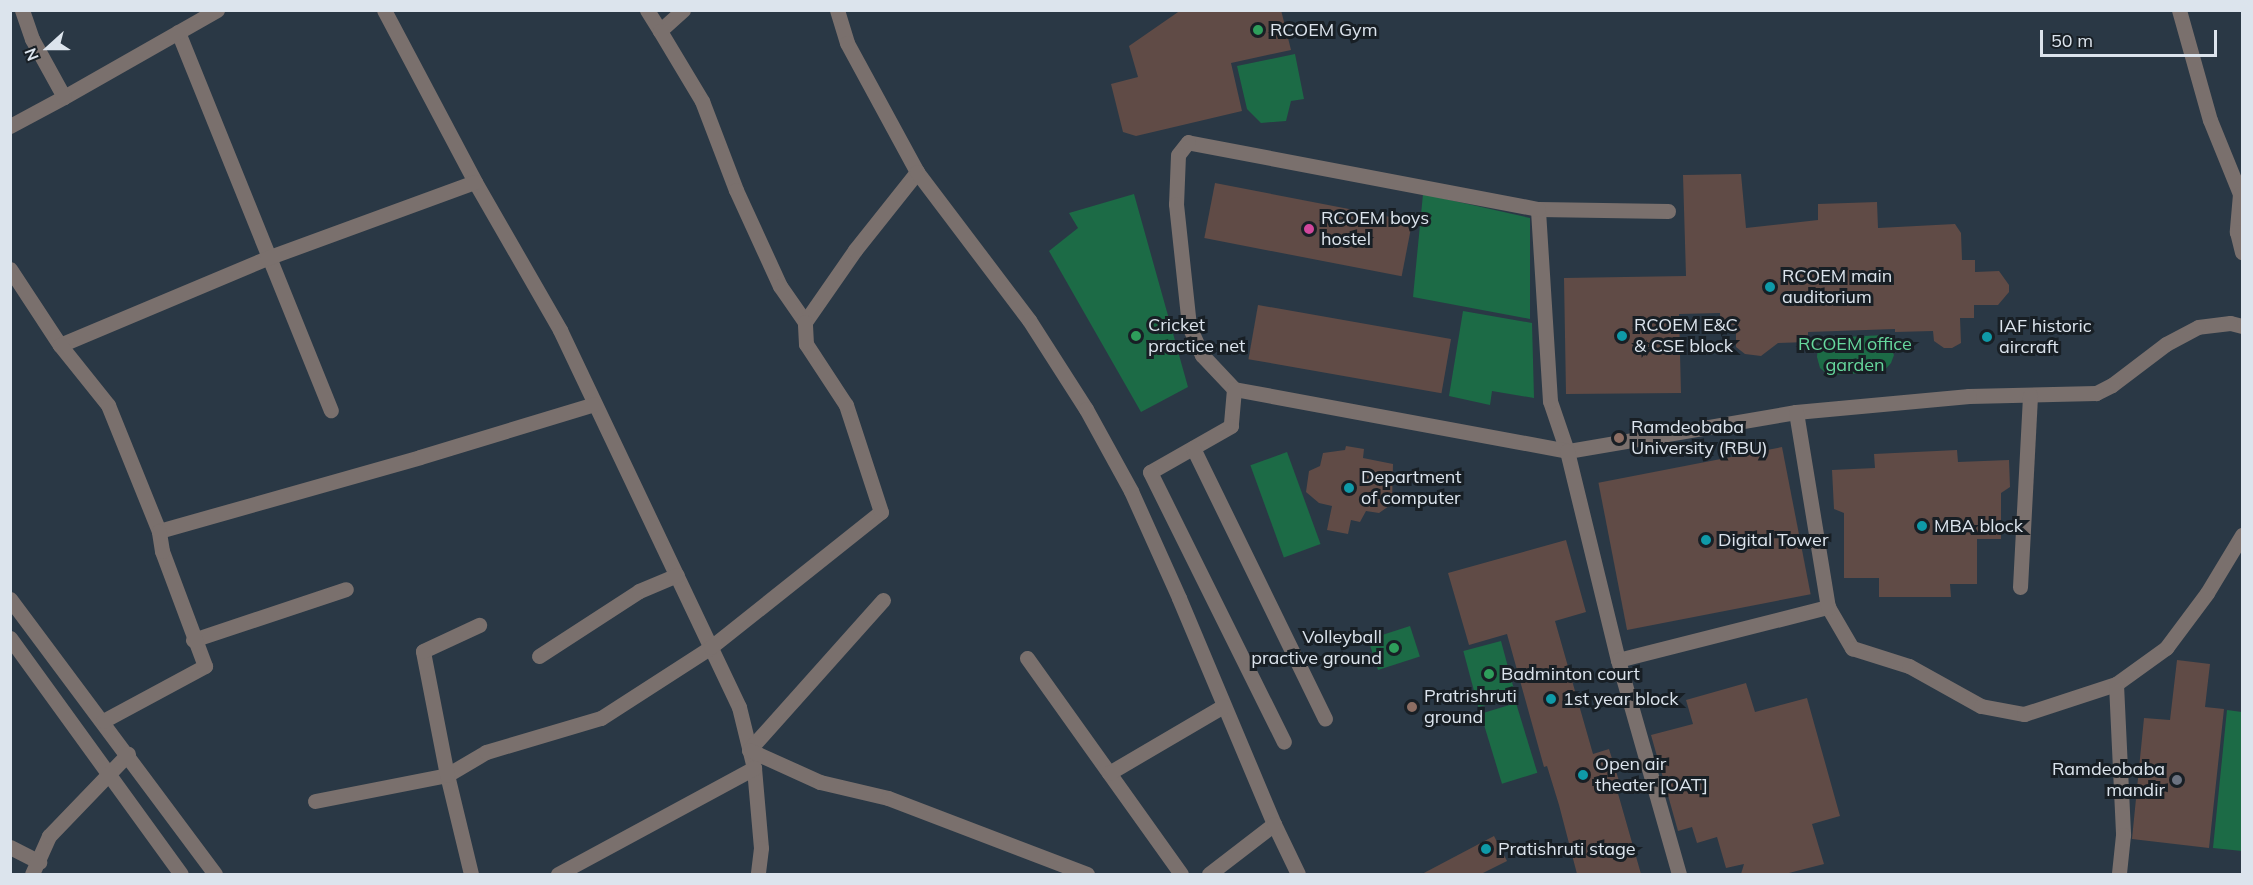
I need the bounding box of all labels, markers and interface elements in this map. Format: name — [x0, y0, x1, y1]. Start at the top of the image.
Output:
north arrow — [18, 18, 78, 78]
scale bar — [2043, 18, 2220, 56]
place label: RCOEM Gym — [1270, 19, 1377, 41]
marker: RCOEM Gym — [1251, 23, 1265, 37]
text: 50 m — [2051, 29, 2093, 52]
text: N — [20, 45, 43, 64]
place label: RCOEM boys hostel — [1321, 208, 1429, 250]
marker: RCOEM boys hostel — [1302, 222, 1316, 236]
place label: RCOEM main auditorium — [1782, 266, 1892, 308]
marker: RCOEM main auditorium — [1763, 280, 1777, 294]
place label: Cricket practice net — [1148, 315, 1245, 358]
place label: RCOEM E&C & CSE block — [1634, 315, 1738, 358]
place label: IAF historic aircraft — [1999, 316, 2092, 358]
marker: Cricket practice net — [1129, 329, 1143, 343]
marker: RCOEM E&C & CSE block — [1615, 329, 1629, 343]
marker: IAF historic aircraft — [1980, 330, 1994, 344]
park label: RCOEM office garden — [1798, 334, 1912, 376]
place label: Ramdeobaba University (RBU) — [1631, 417, 1768, 460]
marker: Ramdeobaba University (RBU) — [1612, 431, 1626, 445]
place label: Department of computer — [1361, 467, 1462, 510]
marker: Department of computer — [1342, 481, 1356, 495]
place label: MBA block — [1934, 515, 2023, 537]
marker: MBA block — [1915, 519, 1929, 533]
place label: Digital Tower — [1718, 529, 1828, 551]
marker: Digital Tower — [1699, 533, 1713, 547]
place label: Volleyball practive ground — [1251, 627, 1382, 670]
marker: Volleyball practive ground — [1387, 641, 1401, 655]
place label: Badminton court — [1501, 663, 1640, 685]
marker: Badminton court — [1482, 667, 1496, 681]
place label: Pratrishruti ground — [1424, 686, 1517, 728]
place label: 1st year block — [1563, 688, 1678, 710]
marker: 1st year block — [1544, 692, 1558, 706]
marker: Pratrishruti ground — [1405, 700, 1419, 714]
place label: Open air theater [OAT] — [1595, 754, 1708, 796]
place label: Ramdeobaba mandir — [2052, 759, 2165, 802]
marker: Open air theater [OAT] — [1576, 768, 1590, 782]
marker: Ramdeobaba mandir — [2170, 773, 2184, 787]
place label: Pratishruti stage — [1498, 838, 1636, 860]
marker: Pratishruti stage — [1479, 842, 1493, 856]

